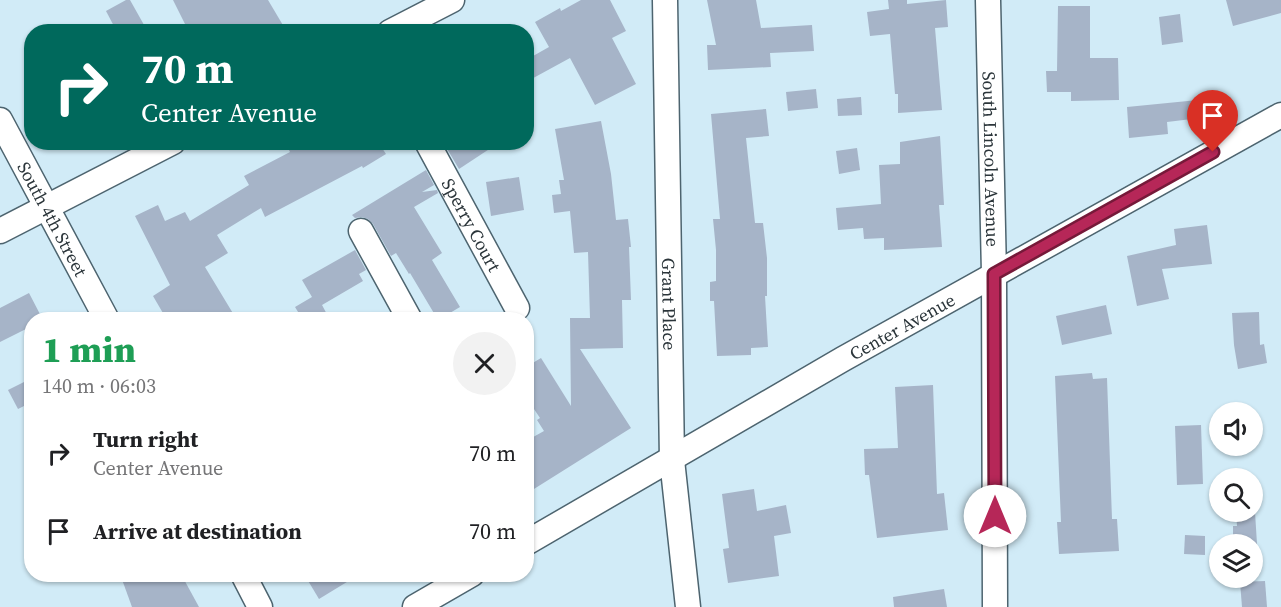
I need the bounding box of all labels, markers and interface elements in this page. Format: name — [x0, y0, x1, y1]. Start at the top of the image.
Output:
text: 70 m — [141, 39, 234, 97]
icon: right — [42, 48, 120, 126]
street label: South Lincoln Avenue — [977, 71, 1006, 247]
pin — [1187, 90, 1238, 152]
text: Center Avenue — [141, 94, 317, 131]
icon: arrive — [1196, 99, 1229, 132]
street label: South 4th Street — [12, 157, 94, 281]
street label: Sperry Court — [436, 173, 507, 276]
street label: Grant Place — [656, 257, 683, 350]
street label: Center Avenue — [845, 287, 959, 366]
text: 1 min — [42, 325, 136, 374]
button: close — [453, 332, 516, 395]
text: 140 m · 06:03 — [42, 372, 156, 400]
map controls — [1209, 402, 1263, 588]
button: sound — [1209, 402, 1263, 456]
text: Turn right — [93, 424, 198, 454]
icon: right — [42, 437, 75, 470]
text: 70 m — [469, 438, 516, 468]
text: Center Avenue — [93, 454, 223, 482]
button: search — [1209, 468, 1263, 522]
position arrow — [963, 484, 1027, 548]
icon: arrive — [42, 515, 75, 548]
text: Arrive at destination — [93, 516, 302, 546]
text: 70 m — [469, 516, 516, 546]
button: layers — [1209, 534, 1263, 588]

